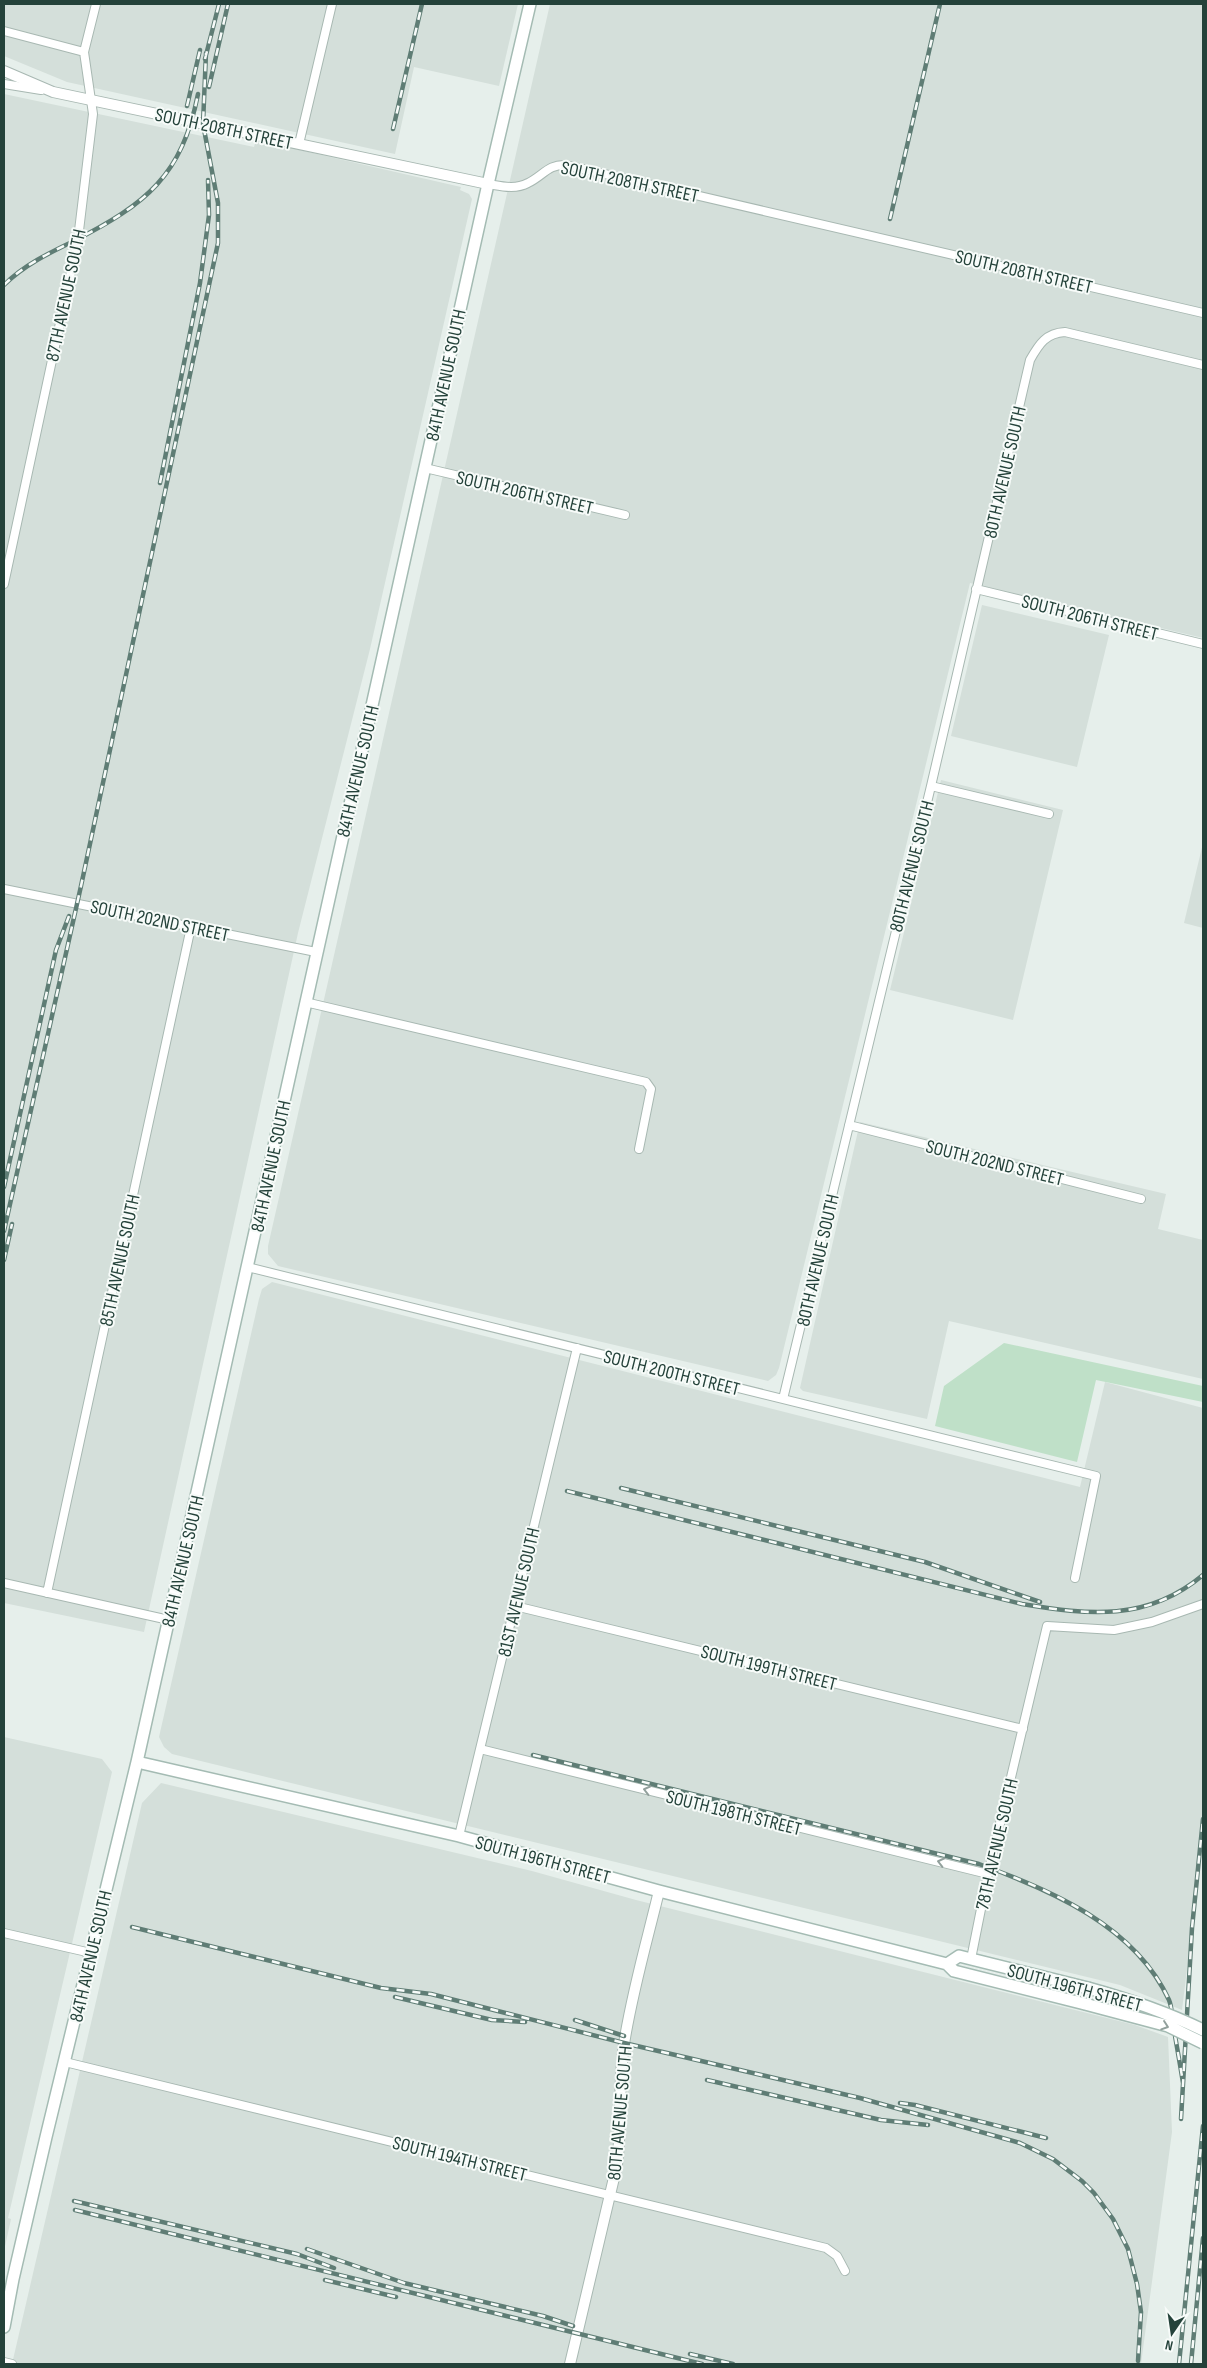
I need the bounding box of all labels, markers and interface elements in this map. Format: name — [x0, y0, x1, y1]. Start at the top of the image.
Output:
street label: SOUTH 208TH STREET — [153, 104, 295, 155]
street label: SOUTH 208TH STREET — [559, 157, 701, 208]
street label: 87TH AVENUE SOUTH — [41, 227, 92, 364]
street label: SOUTH 208TH STREET — [953, 245, 1095, 299]
street label: 84TH AVENUE SOUTH — [421, 307, 472, 443]
street label: 80TH AVENUE SOUTH — [979, 404, 1032, 541]
street label: SOUTH 206TH STREET — [454, 467, 596, 520]
street label: SOUTH 206TH STREET — [1019, 590, 1161, 647]
street label: 84TH AVENUE SOUTH — [332, 703, 385, 839]
street label: 80TH AVENUE SOUTH — [885, 798, 940, 935]
street label: SOUTH 202ND STREET — [88, 896, 231, 947]
street label: 84TH AVENUE SOUTH — [246, 1098, 297, 1234]
street label: SOUTH 202ND STREET — [923, 1135, 1066, 1192]
street label: 85TH AVENUE SOUTH — [95, 1192, 146, 1328]
street label: 80TH AVENUE SOUTH — [792, 1192, 845, 1329]
street label: SOUTH 200TH STREET — [601, 1345, 742, 1402]
street label: 84TH AVENUE SOUTH — [157, 1493, 210, 1629]
street label: 81ST AVENUE SOUTH — [493, 1526, 545, 1659]
street label: SOUTH 199TH STREET — [698, 1640, 839, 1696]
street label: 78TH AVENUE SOUTH — [971, 1776, 1024, 1912]
one-way arrow — [643, 1785, 652, 1796]
street label: SOUTH 198TH STREET — [663, 1785, 804, 1841]
street label: SOUTH 196TH STREET — [473, 1831, 613, 1890]
one-way arrow — [937, 1857, 946, 1868]
street label: 84TH AVENUE SOUTH — [65, 1888, 118, 2024]
street label: SOUTH 196TH STREET — [1005, 1959, 1145, 2018]
one-way arrow — [1161, 2020, 1169, 2030]
street label: 80TH AVENUE SOUTH — [603, 2045, 638, 2181]
street label: SOUTH 194TH STREET — [390, 2132, 529, 2187]
north arrow — [1147, 2308, 1197, 2358]
text: N — [1164, 2336, 1175, 2354]

